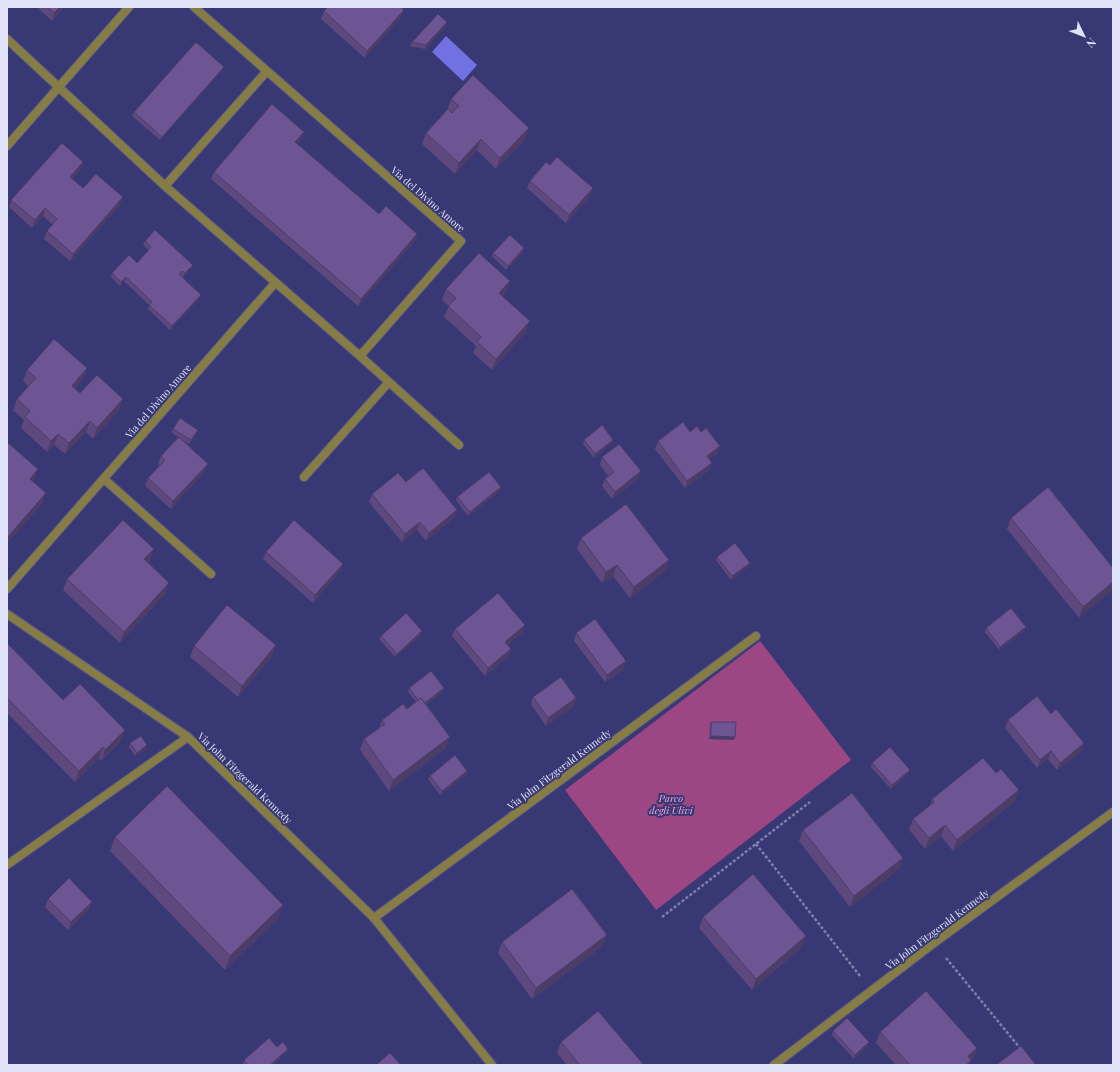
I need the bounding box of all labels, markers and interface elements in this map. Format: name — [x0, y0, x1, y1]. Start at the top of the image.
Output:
north arrow — [1064, 16, 1104, 56]
text: N — [1083, 35, 1100, 51]
street label: Via del Divino Amore — [387, 162, 468, 235]
street label: Via del Divino Amore — [121, 361, 194, 442]
street label: Via John Fitzgerald Kennedy — [504, 725, 614, 813]
street label: Via John Fitzgerald Kennedy — [194, 728, 295, 827]
park label: Parco degli Ulivi — [649, 791, 694, 817]
street label: Via John Fitzgerald Kennedy — [882, 885, 992, 973]

